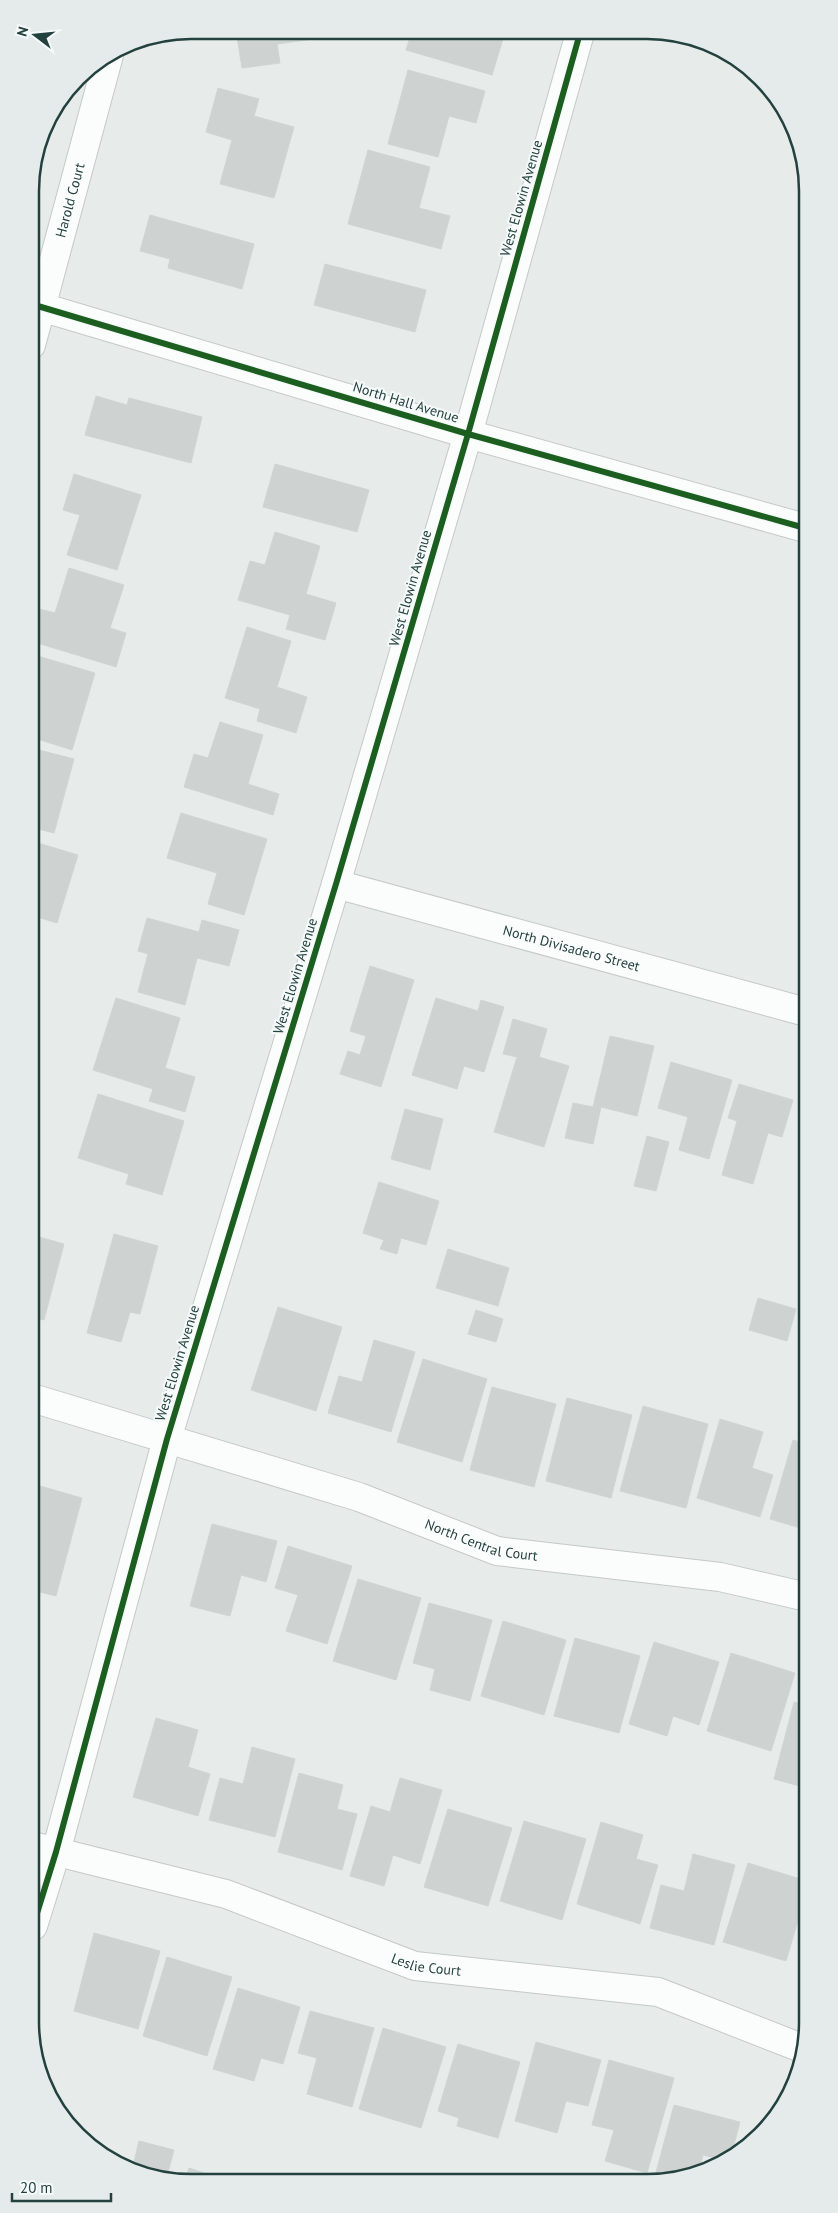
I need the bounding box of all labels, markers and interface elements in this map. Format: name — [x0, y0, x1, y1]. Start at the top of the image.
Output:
north arrow — [10, 10, 60, 60]
text: N — [13, 25, 32, 38]
street label: West Elowin Avenue — [496, 138, 546, 258]
street label: Harold Court — [51, 161, 89, 239]
street label: North Hall Avenue — [351, 377, 461, 427]
street label: West Elowin Avenue — [385, 528, 435, 648]
street label: West Elowin Avenue — [269, 916, 321, 1036]
street label: North Divisadero Street — [501, 921, 642, 975]
street label: West Elowin Avenue — [151, 1303, 203, 1423]
street label: North Central Court — [422, 1515, 539, 1565]
street label: Leslie Court — [389, 1949, 462, 1980]
scale bar — [12, 2170, 111, 2202]
text: 20 m — [20, 2178, 53, 2197]

